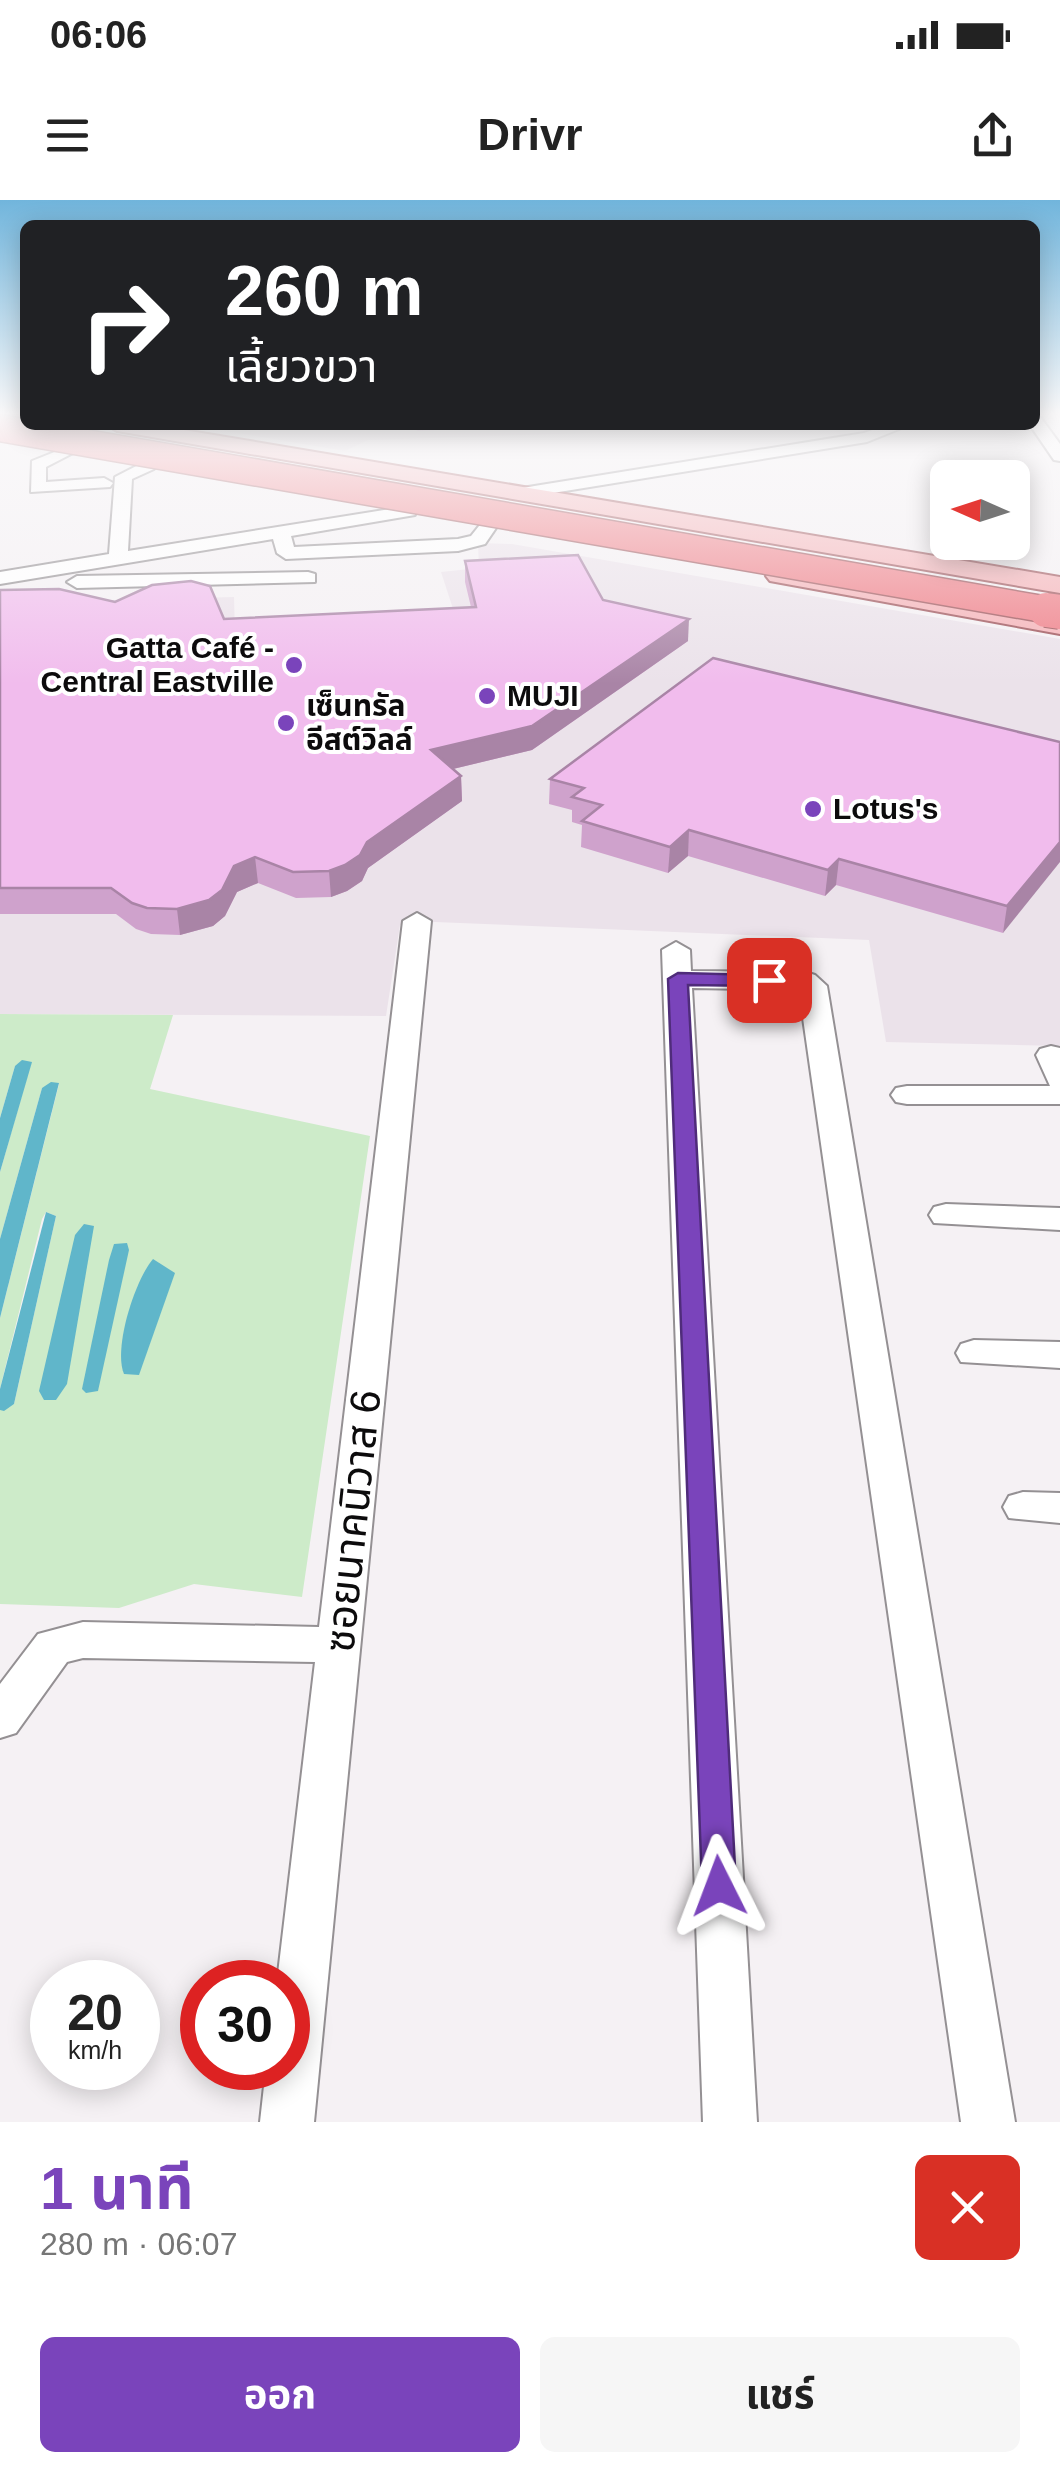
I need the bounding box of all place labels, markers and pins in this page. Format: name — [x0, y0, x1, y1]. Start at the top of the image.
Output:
place label: Gatta Café - Central Eastville — [41, 631, 274, 698]
marker: Gatta Café - Central Eastville — [283, 654, 305, 676]
place label: MUJI — [507, 679, 579, 712]
marker: MUJI — [476, 685, 498, 707]
place label: เซ็นทรัล อีสต์วิลล์ — [306, 689, 413, 756]
marker: เซ็นทรัล อีสต์วิลล์ — [275, 712, 297, 734]
place label: Lotus's — [833, 792, 938, 825]
marker: Lotus's — [802, 798, 824, 820]
pin — [727, 938, 812, 1023]

